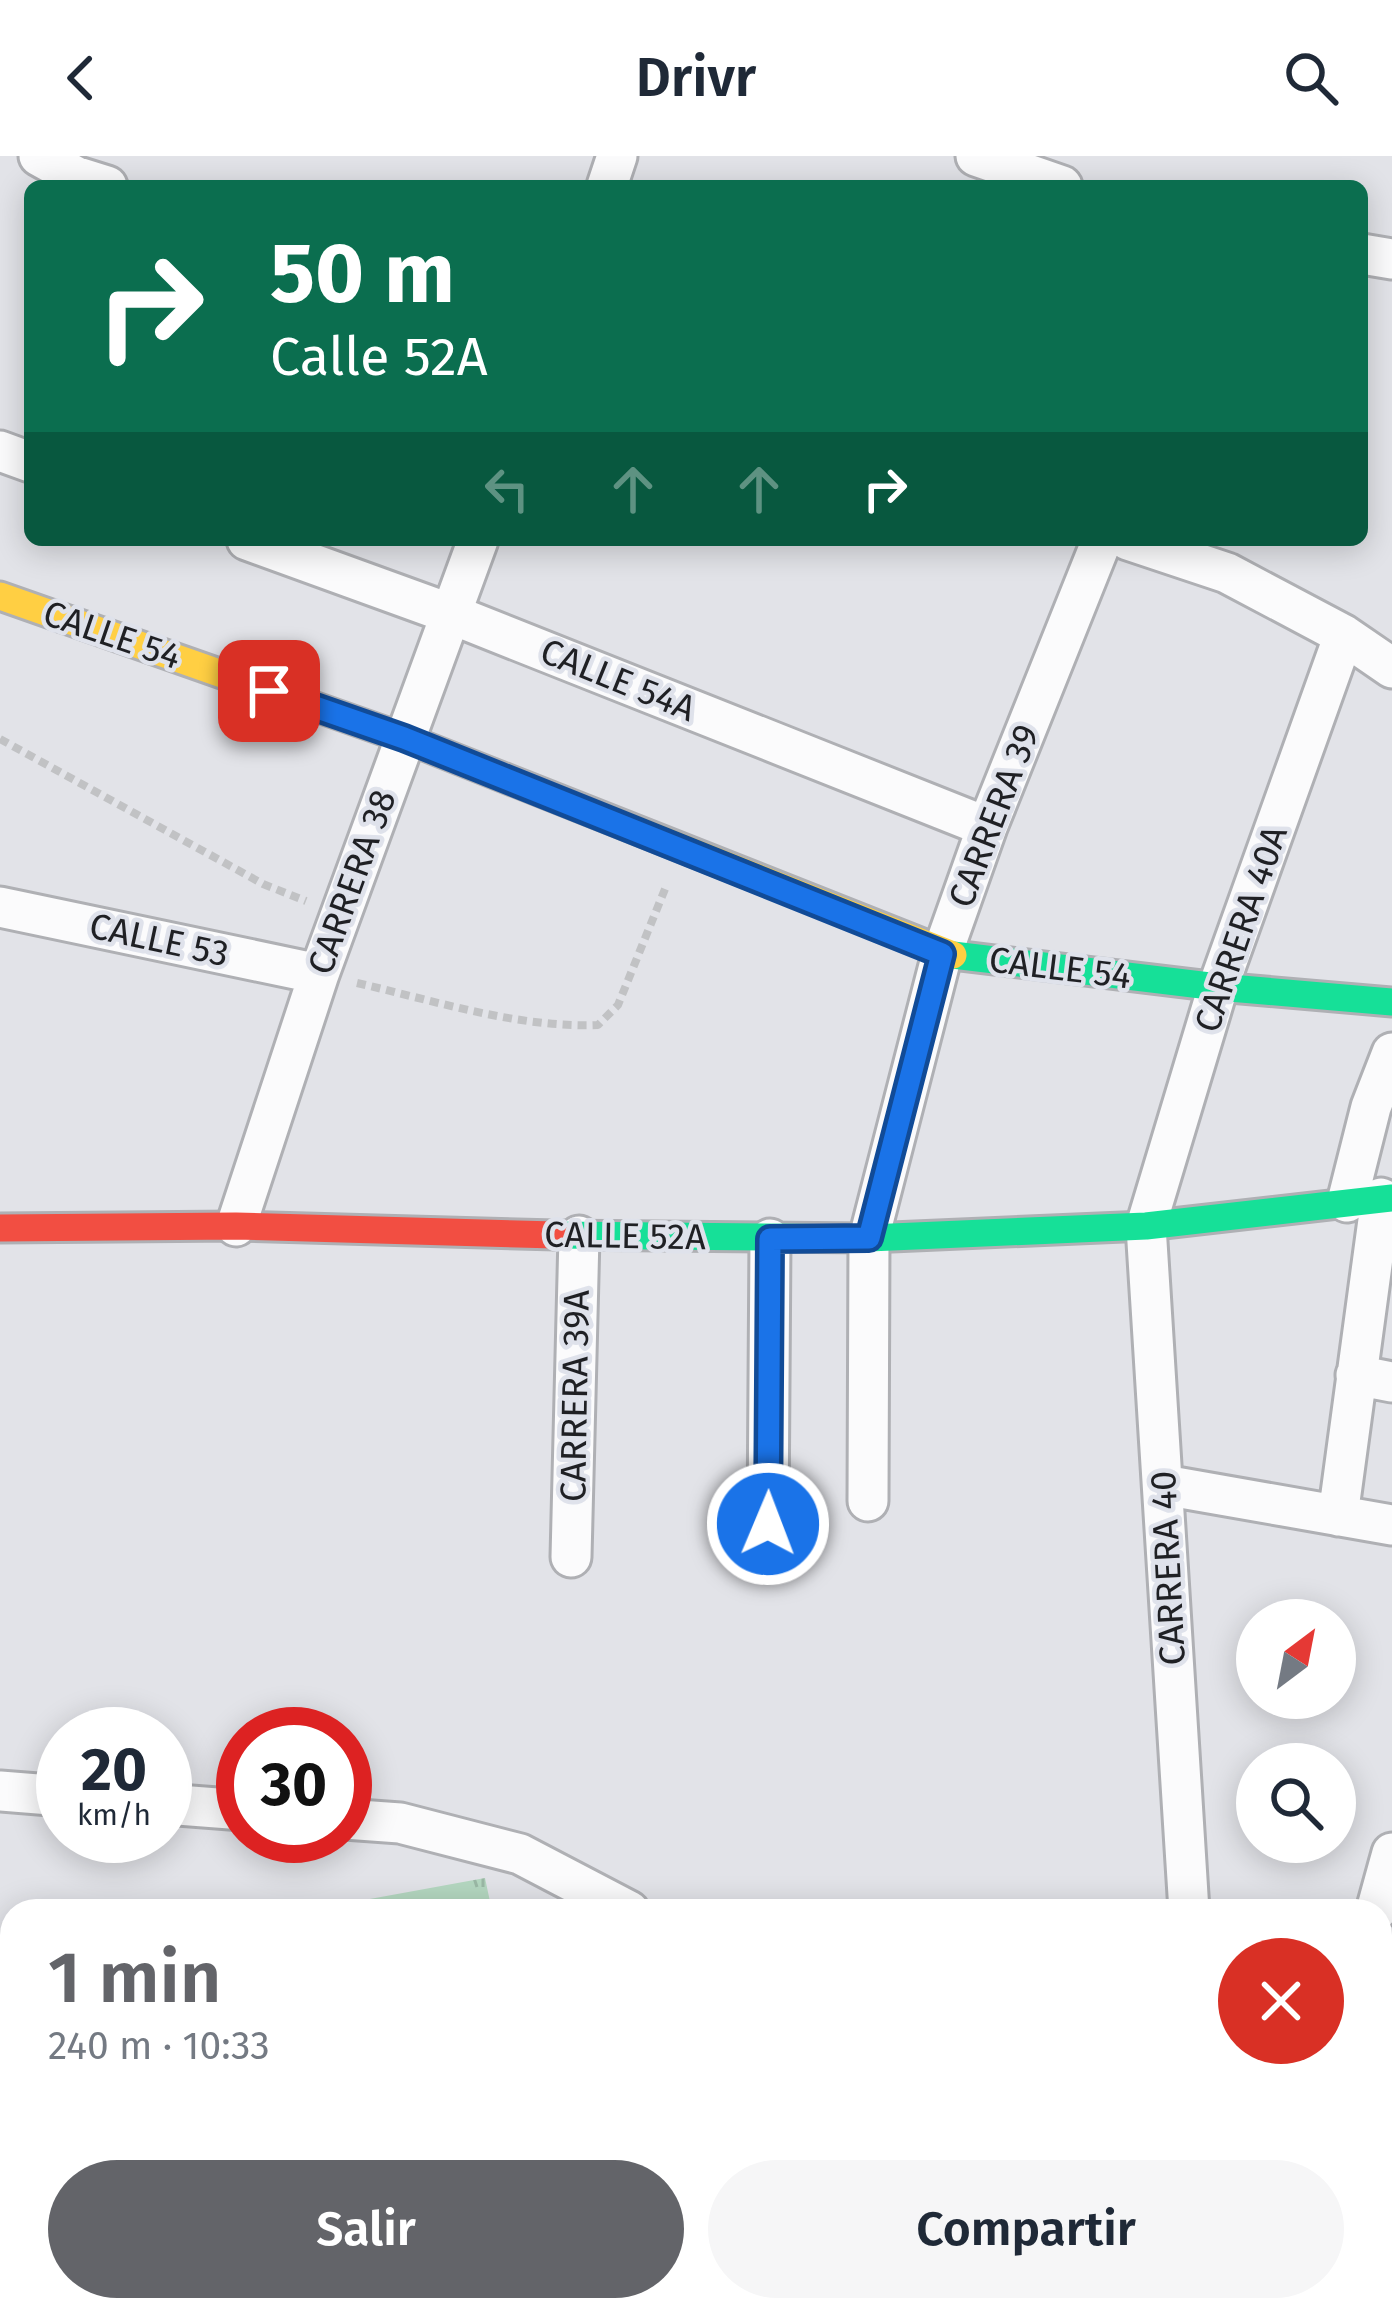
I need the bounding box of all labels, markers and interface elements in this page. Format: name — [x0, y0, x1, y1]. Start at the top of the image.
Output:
icon: back — [48, 45, 114, 111]
icon: search — [1278, 45, 1344, 111]
text: Drivr — [636, 46, 756, 110]
text: 50 m — [270, 223, 455, 324]
icon: right — [72, 228, 228, 384]
text: Calle 52A — [270, 325, 488, 389]
icon: left — [474, 456, 540, 522]
icon: ahead — [600, 456, 666, 522]
icon: ahead — [726, 456, 792, 522]
icon: right — [852, 456, 918, 522]
street label: CALLE 54 — [37, 591, 187, 679]
street label: CALLE 54A — [534, 629, 702, 731]
pin — [218, 640, 320, 742]
icon: arrive — [236, 658, 302, 724]
street label: CARRERA 39 — [939, 718, 1049, 914]
street label: CARRERA 38 — [298, 784, 406, 980]
street label: CARRERA 40A — [1185, 820, 1297, 1038]
street label: CALLE 53 — [85, 904, 233, 976]
street label: CALLE 54 — [987, 937, 1133, 999]
street label: CALLE 52A — [544, 1213, 706, 1259]
street label: CARRERA 39A — [551, 1289, 599, 1503]
position arrow — [705, 1461, 831, 1587]
street label: CARRERA 40 — [1141, 1470, 1195, 1666]
north arrow — [1236, 1599, 1356, 1719]
map controls — [1236, 1599, 1356, 1863]
speed limit sign: 30 — [216, 1707, 372, 1863]
text: 20 — [81, 1734, 147, 1806]
button: search — [1236, 1743, 1356, 1863]
text: km/h — [77, 1797, 151, 1833]
text: 1 min — [48, 1935, 221, 2021]
button: close — [1218, 1938, 1344, 2064]
text: 240 m · 10:33 — [48, 2023, 270, 2069]
button: Salir — [48, 2160, 684, 2298]
button: Compartir — [708, 2160, 1344, 2298]

